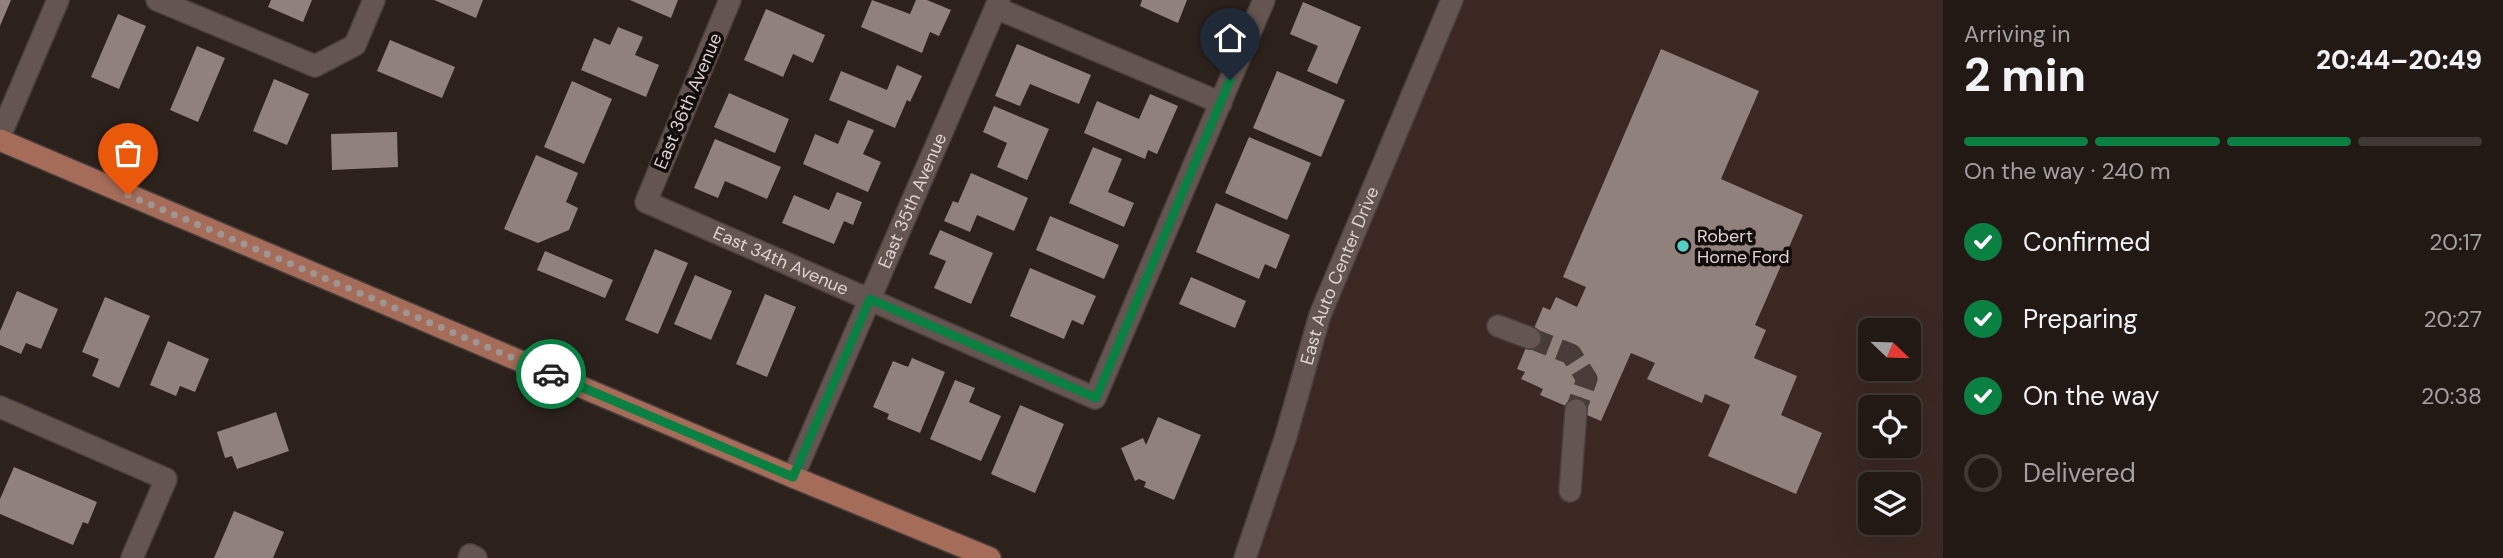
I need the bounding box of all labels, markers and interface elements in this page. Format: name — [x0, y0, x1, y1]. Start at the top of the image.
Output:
pin — [1200, 8, 1260, 80]
icon: home — [1211, 19, 1249, 57]
text: Arriving in — [1964, 19, 2070, 49]
street label: East 36th Avenue — [648, 29, 728, 173]
text: 20:44–20:49 — [2316, 43, 2482, 77]
text: 2 min — [1964, 45, 2086, 105]
pin — [98, 123, 158, 195]
street label: East 35th Avenue — [872, 129, 952, 272]
icon: bag — [109, 134, 147, 172]
text: On the way · 240 m — [1964, 156, 2171, 186]
street label: East Auto Center Drive — [1295, 183, 1385, 367]
street label: East 34th Avenue — [709, 221, 852, 301]
icon: check — [1964, 223, 2002, 261]
place label: Robert Horne Ford — [1697, 224, 1789, 269]
text: Confirmed — [2023, 225, 2150, 259]
text: 20:17 — [2429, 227, 2482, 257]
marker: Robert Horne Ford — [1675, 238, 1691, 254]
icon: check — [1964, 300, 2002, 338]
text: Preparing — [2023, 302, 2138, 336]
text: 20:27 — [2423, 304, 2482, 334]
north arrow — [1858, 318, 1922, 382]
map controls — [1858, 318, 1921, 535]
courier — [516, 339, 586, 409]
icon: car — [532, 355, 570, 393]
icon: check — [1964, 377, 2002, 415]
text: On the way — [2023, 379, 2159, 413]
text: 20:38 — [2421, 381, 2482, 411]
button: locate — [1858, 395, 1921, 458]
text: Delivered — [2023, 456, 2136, 490]
button: layers — [1858, 472, 1921, 535]

